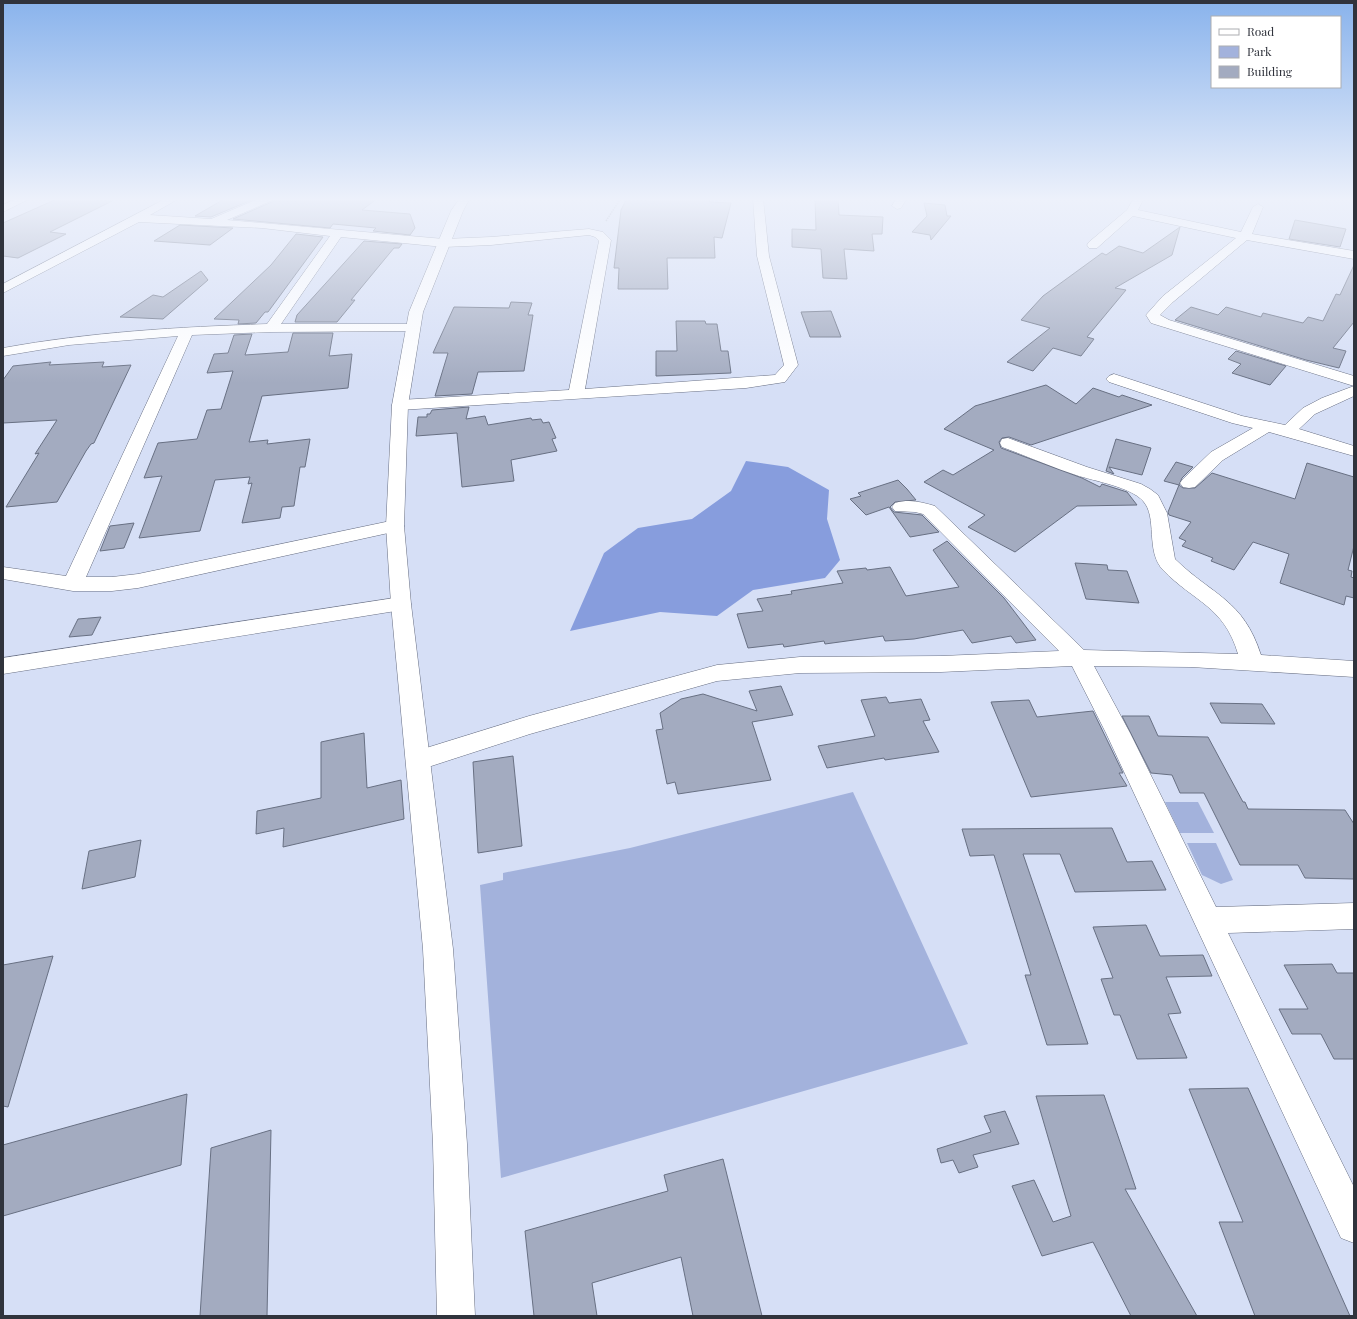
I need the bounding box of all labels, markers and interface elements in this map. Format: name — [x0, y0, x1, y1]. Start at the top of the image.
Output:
legend — [1211, 16, 1341, 88]
text: Road — [1247, 23, 1274, 39]
text: Park — [1247, 43, 1272, 59]
text: Building — [1247, 63, 1293, 79]

